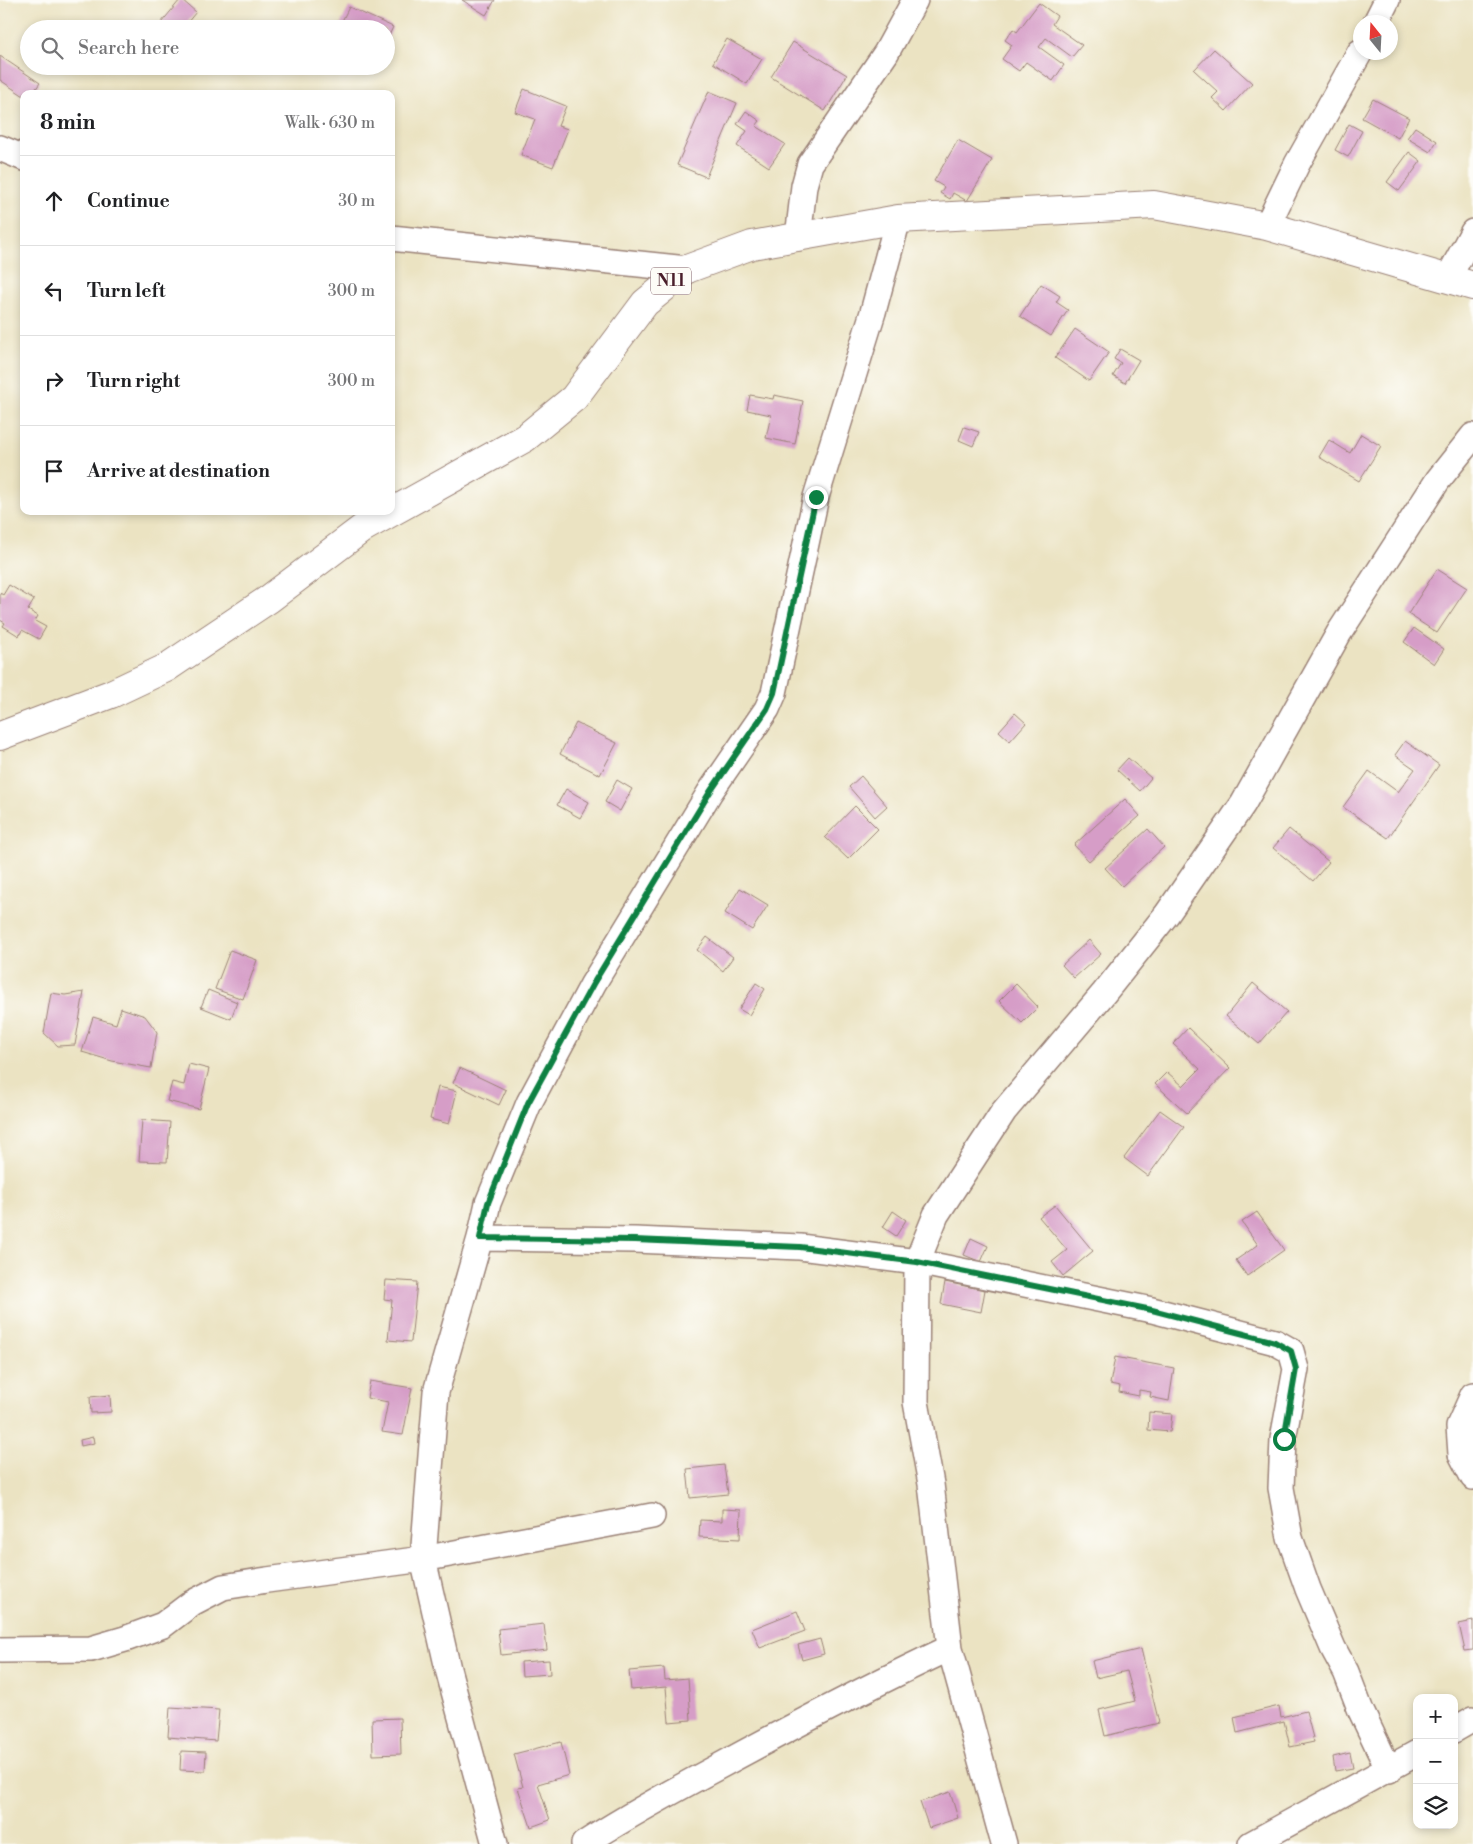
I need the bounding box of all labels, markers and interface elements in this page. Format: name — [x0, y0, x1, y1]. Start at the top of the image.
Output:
north arrow — [1353, 15, 1398, 60]
search box — [20, 20, 395, 75]
icon: search — [38, 34, 66, 62]
text: Search here — [78, 36, 179, 60]
text: 8 min — [40, 110, 95, 136]
text: Walk · 630 m — [285, 113, 375, 133]
icon: ahead — [40, 187, 68, 215]
text: Continue — [87, 189, 170, 213]
text: 30 m — [338, 191, 375, 211]
road number: N11 — [651, 268, 691, 294]
icon: left — [40, 277, 68, 305]
text: Turn left — [87, 279, 166, 303]
text: 300 m — [328, 281, 375, 301]
icon: right — [40, 367, 68, 395]
text: Turn right — [87, 369, 180, 393]
text: 300 m — [328, 371, 375, 391]
icon: arrive — [40, 457, 68, 485]
text: Arrive at destination — [87, 459, 270, 483]
route end — [805, 486, 828, 509]
route start — [1273, 1428, 1296, 1451]
map controls — [1413, 1694, 1458, 1829]
button: + — [1413, 1694, 1458, 1739]
button: − — [1413, 1739, 1458, 1784]
button: layers — [1413, 1784, 1458, 1829]

